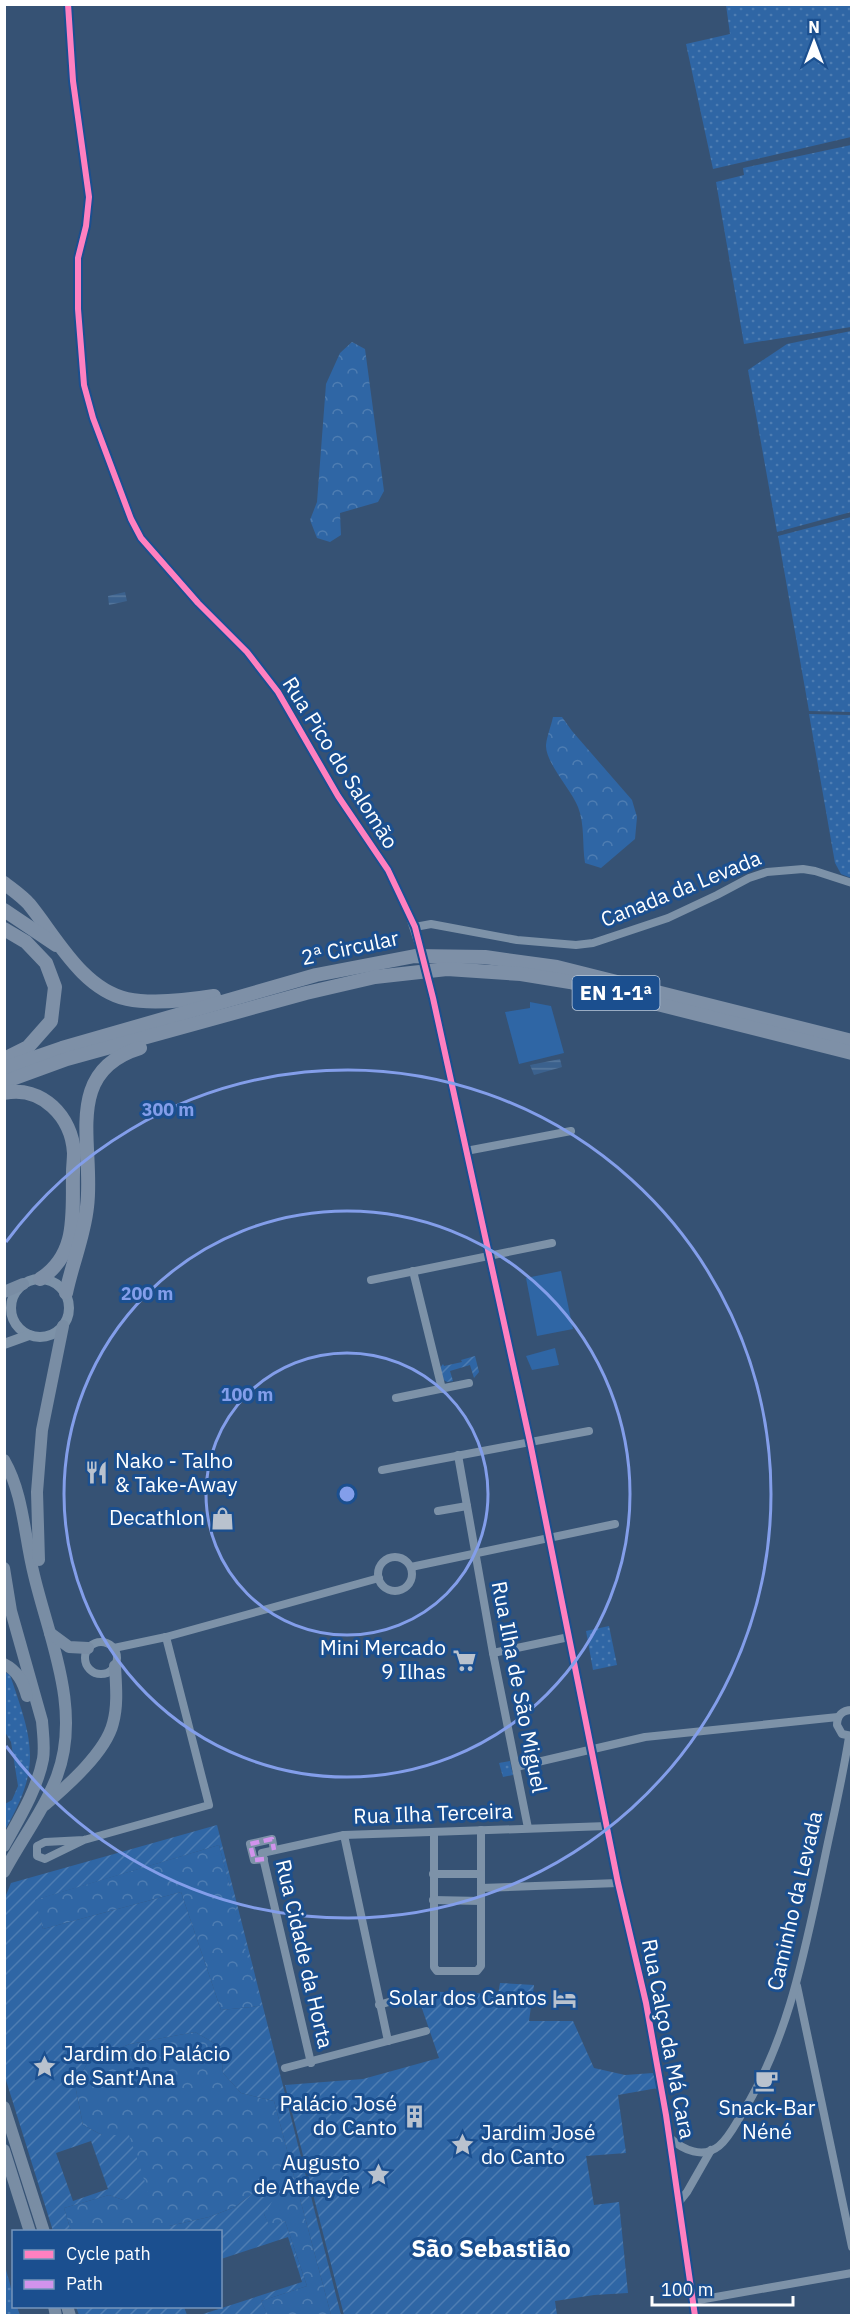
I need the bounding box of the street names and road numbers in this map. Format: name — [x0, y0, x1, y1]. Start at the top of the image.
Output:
street label: Rua Pico do Salomão — [277, 671, 405, 854]
street label: Canada da Levada — [596, 843, 765, 933]
street label: 2ª Circular — [298, 923, 401, 971]
road number: EN 1-1ª — [572, 976, 660, 1010]
street label: Rua Ilha de São Miguel — [486, 1579, 554, 1795]
street label: Rua Ilha Terceira — [353, 1796, 513, 1830]
street label: Caminho da Levada — [760, 1808, 828, 1993]
street label: Rua Cidade da Horta — [270, 1856, 340, 2051]
street label: Rua Calço da Má Cara — [636, 1936, 702, 2141]

